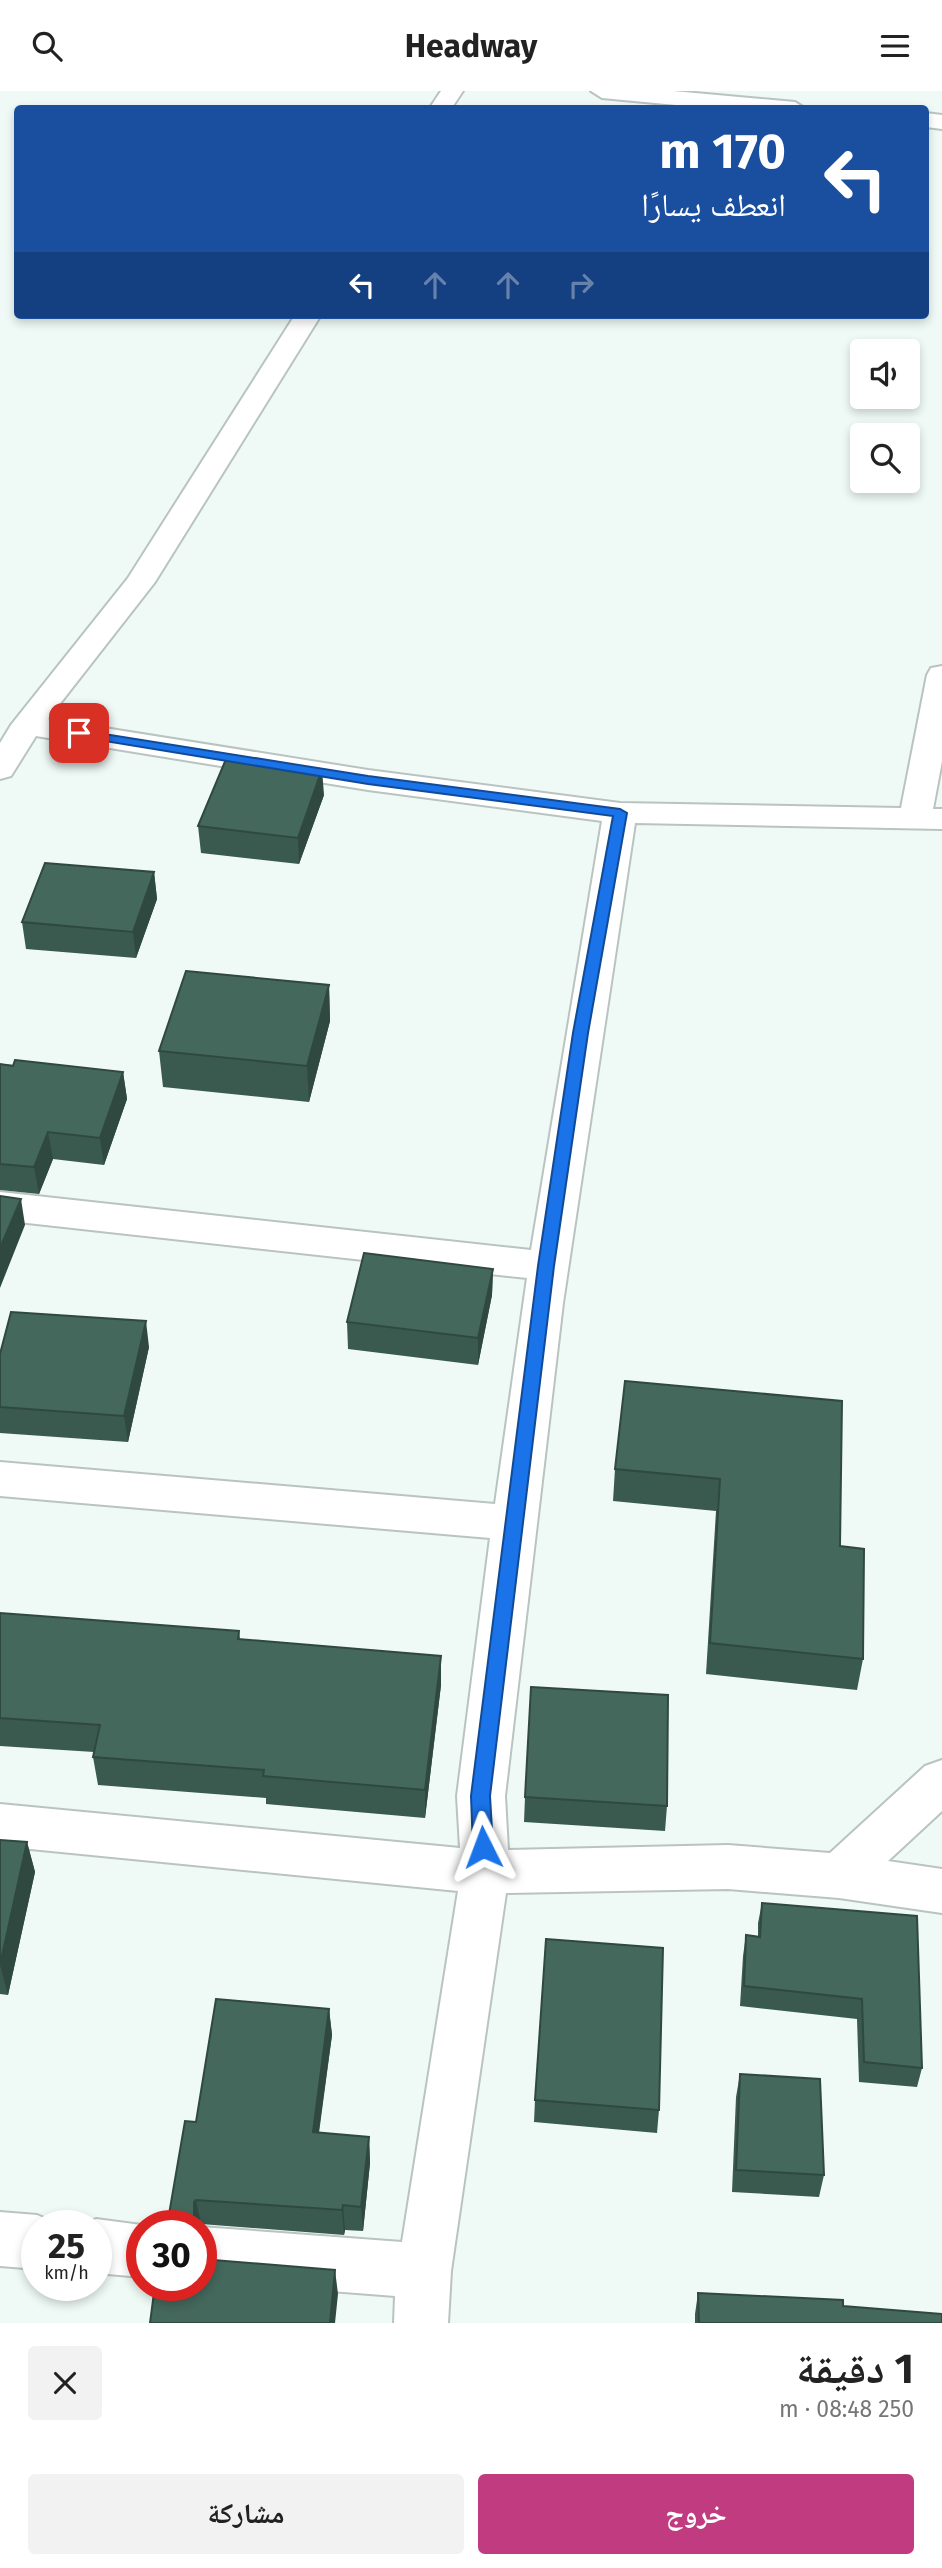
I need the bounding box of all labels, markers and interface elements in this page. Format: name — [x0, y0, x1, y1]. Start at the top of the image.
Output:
icon: search — [28, 27, 66, 65]
text: Headway — [405, 27, 537, 65]
icon: menu — [876, 27, 914, 65]
text: 170 m — [659, 122, 786, 181]
icon: left — [810, 133, 901, 224]
text: انعطف يسارًا — [641, 186, 786, 224]
icon: left — [343, 266, 381, 304]
icon: ahead — [416, 266, 454, 304]
icon: ahead — [489, 266, 527, 304]
icon: right — [562, 266, 600, 304]
map controls — [850, 339, 920, 493]
button: sound — [850, 339, 920, 409]
button: search — [850, 423, 920, 493]
pin — [49, 703, 109, 763]
icon: arrive — [60, 714, 98, 752]
position arrow — [446, 1810, 520, 1884]
speed limit sign: 30 — [126, 2210, 217, 2301]
text: 25 — [48, 2225, 85, 2267]
text: km/h — [44, 2262, 89, 2284]
text: 1 دقيقة — [796, 2344, 914, 2394]
button: close — [28, 2346, 102, 2420]
text: 250 m · 08:48 — [779, 2395, 914, 2423]
button: مشاركة — [28, 2474, 464, 2554]
button: خروج — [478, 2474, 914, 2554]

